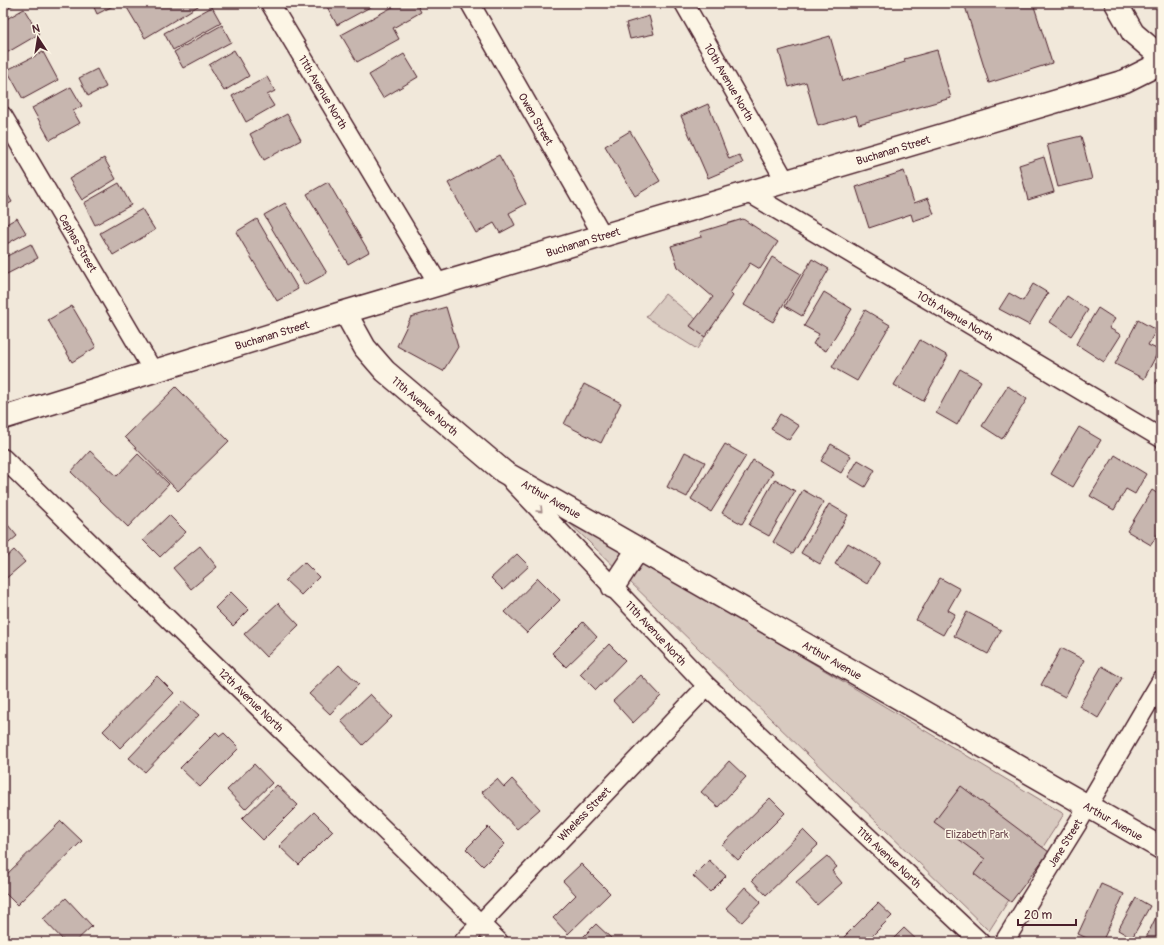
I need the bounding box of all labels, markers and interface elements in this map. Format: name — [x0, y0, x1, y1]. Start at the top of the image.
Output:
north arrow — [18, 18, 58, 58]
text: N — [31, 21, 42, 36]
street label: 10th Avenue North — [701, 41, 756, 123]
street label: 11th Avenue North — [295, 53, 350, 131]
street label: Owen Street — [515, 91, 556, 148]
street label: Buchanan Street — [855, 133, 932, 168]
street label: Cephas Street — [56, 212, 100, 275]
street label: Buchanan Street — [545, 225, 622, 260]
street label: 10th Avenue North — [914, 288, 995, 344]
street label: Buchanan Street — [234, 318, 311, 353]
street label: 11th Avenue North — [389, 374, 461, 439]
street label: Arthur Avenue — [519, 477, 583, 522]
one-way arrow — [535, 505, 543, 513]
street label: 11th Avenue North — [622, 598, 689, 668]
street label: Arthur Avenue — [800, 638, 864, 683]
street label: 12th Avenue North — [215, 666, 286, 735]
street label: Wheless Street — [555, 784, 614, 844]
street label: Arthur Avenue — [1081, 799, 1145, 844]
street label: Jane Street — [1046, 816, 1086, 870]
street label: 11th Avenue North — [854, 824, 924, 891]
park label: Elizabeth Park — [945, 828, 1009, 841]
scale bar — [1018, 901, 1076, 927]
text: 20 m — [1024, 908, 1053, 923]

